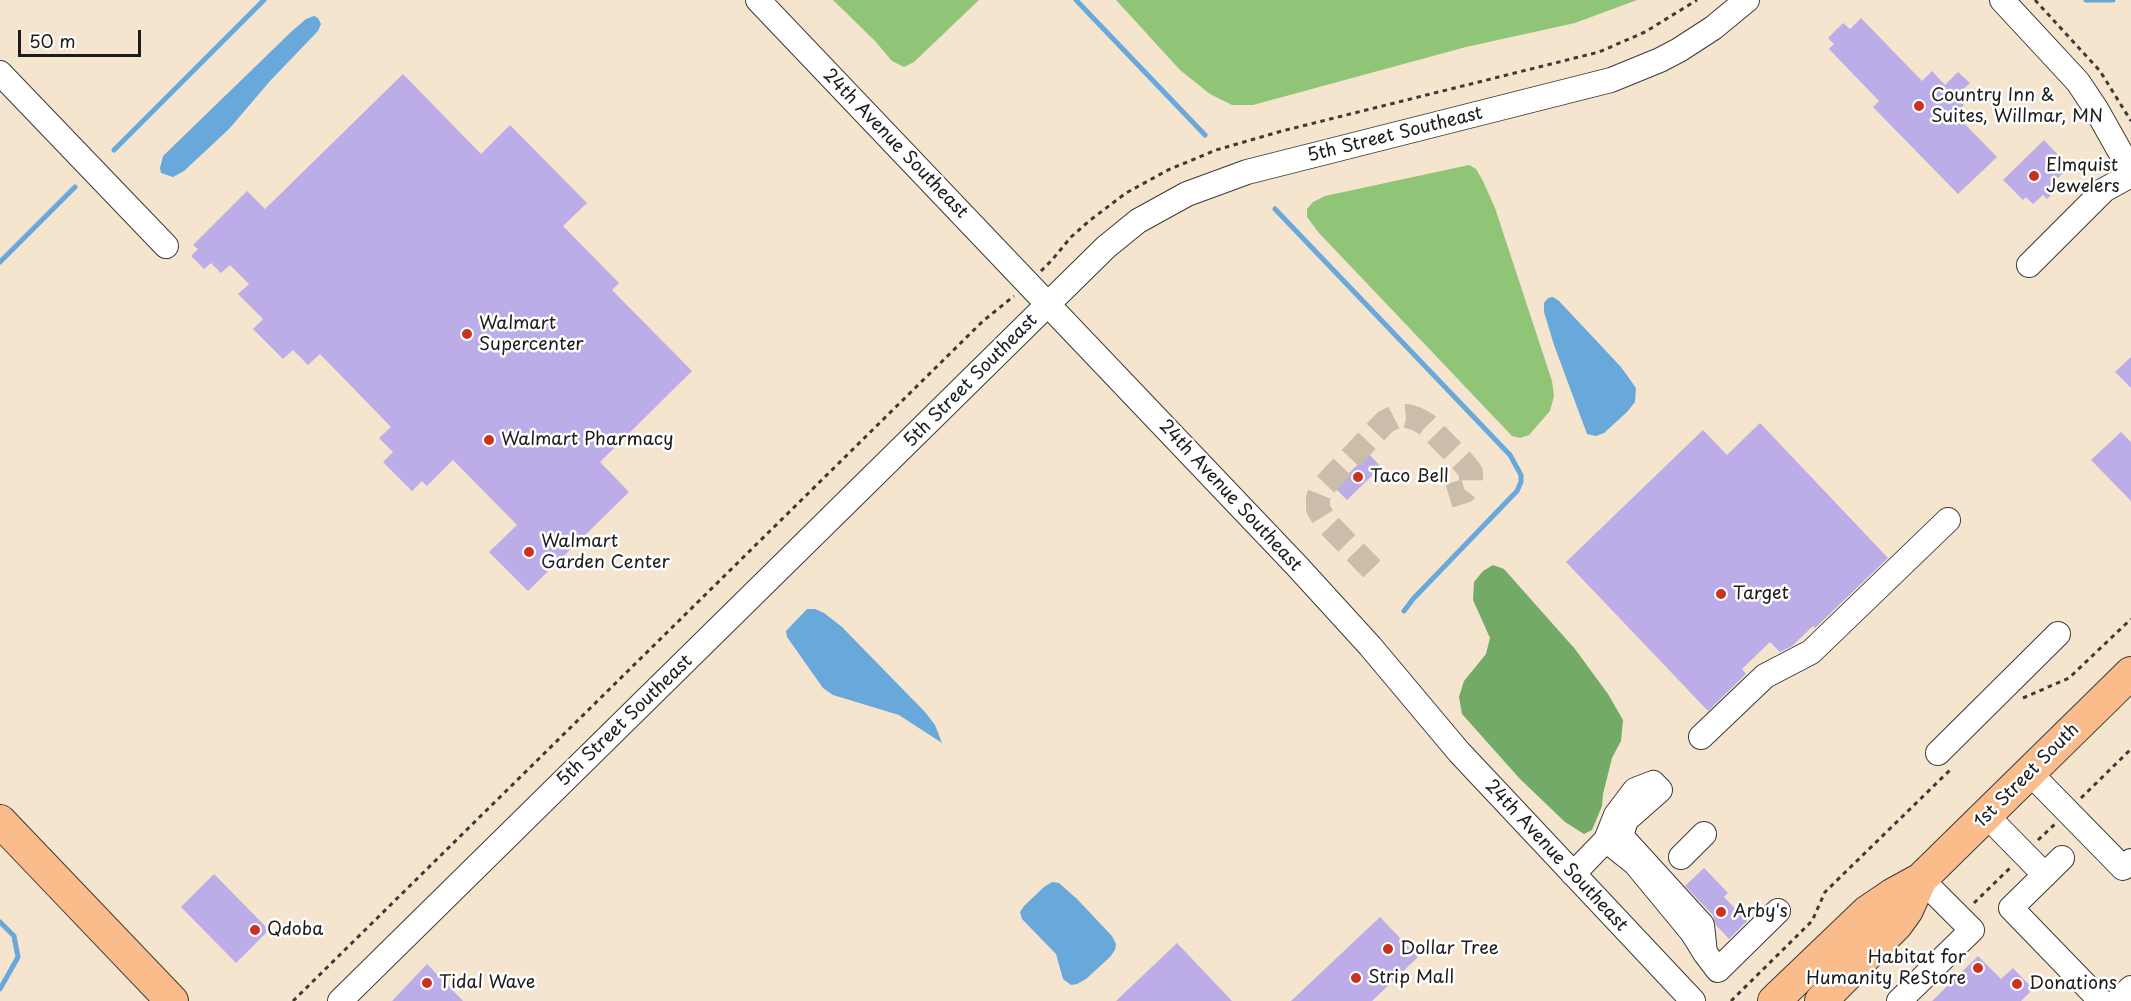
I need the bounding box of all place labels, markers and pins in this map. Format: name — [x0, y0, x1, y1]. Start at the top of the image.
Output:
place label: Country Inn & Suites, Willmar, MN — [1931, 85, 2103, 128]
marker: Country Inn & Suites, Willmar, MN — [1912, 99, 1926, 113]
place label: Elmquist Jewelers — [2046, 155, 2120, 198]
marker: Elmquist Jewelers — [2027, 169, 2041, 183]
place label: Walmart Supercenter — [479, 313, 584, 356]
marker: Walmart Supercenter — [460, 327, 474, 341]
place label: Walmart Pharmacy — [501, 429, 673, 451]
marker: Walmart Pharmacy — [482, 433, 496, 447]
place label: Taco Bell — [1370, 466, 1449, 488]
marker: Taco Bell — [1351, 470, 1365, 484]
place label: Walmart Garden Center — [541, 531, 670, 574]
marker: Walmart Garden Center — [522, 545, 536, 559]
place label: Target — [1733, 583, 1789, 605]
marker: Target — [1714, 587, 1728, 601]
place label: Arby's — [1733, 901, 1788, 923]
marker: Arby's — [1714, 905, 1728, 919]
place label: Qdoba — [267, 919, 323, 941]
marker: Qdoba — [248, 923, 262, 937]
place label: Dollar Tree — [1400, 938, 1499, 960]
marker: Dollar Tree — [1381, 942, 1395, 956]
place label: Habitat for Humanity ReStore — [1806, 947, 1966, 990]
marker: Habitat for Humanity ReStore — [1971, 961, 1985, 975]
place label: Strip Mall — [1368, 967, 1454, 989]
marker: Strip Mall — [1349, 971, 1363, 985]
place label: Tidal Wave — [439, 972, 535, 994]
place label: Donations — [2029, 973, 2117, 995]
marker: Tidal Wave — [420, 976, 434, 990]
marker: Donations — [2010, 977, 2024, 991]

